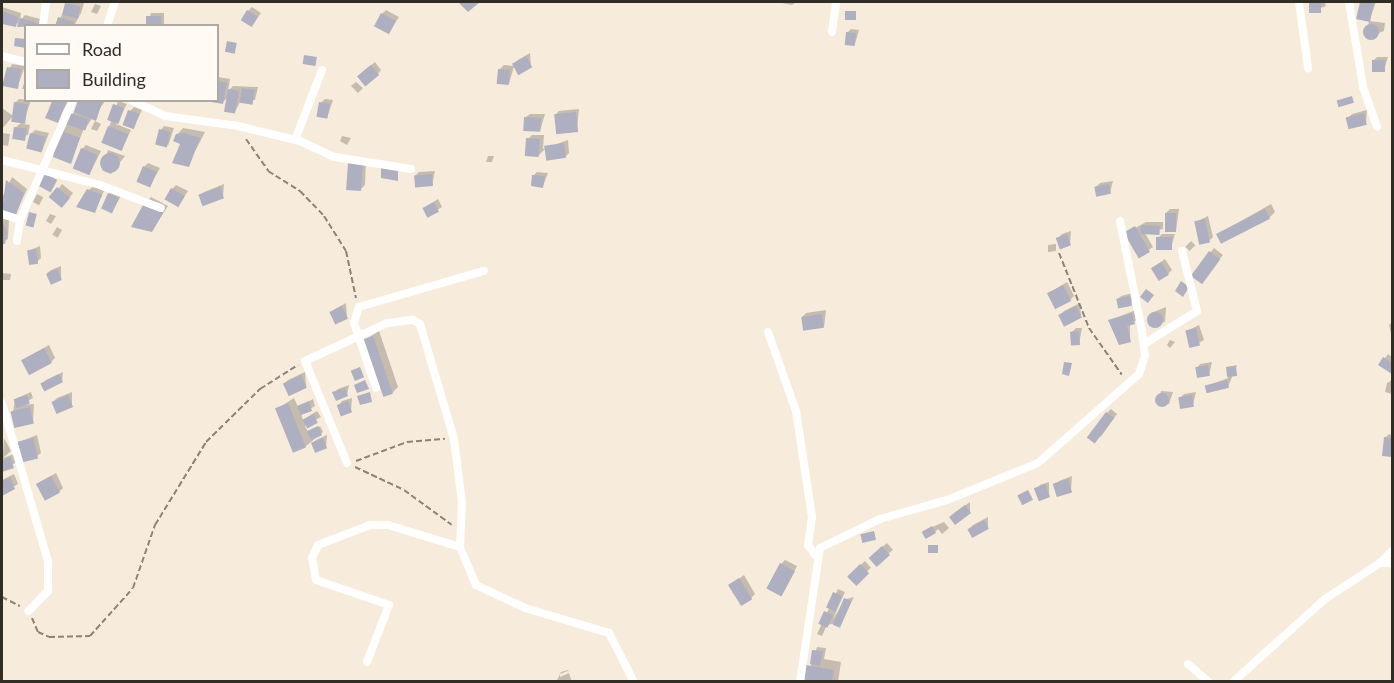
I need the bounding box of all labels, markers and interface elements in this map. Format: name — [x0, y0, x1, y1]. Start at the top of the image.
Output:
legend — [24, 24, 219, 102]
text: Road — [82, 38, 122, 60]
text: Building — [82, 68, 146, 90]

